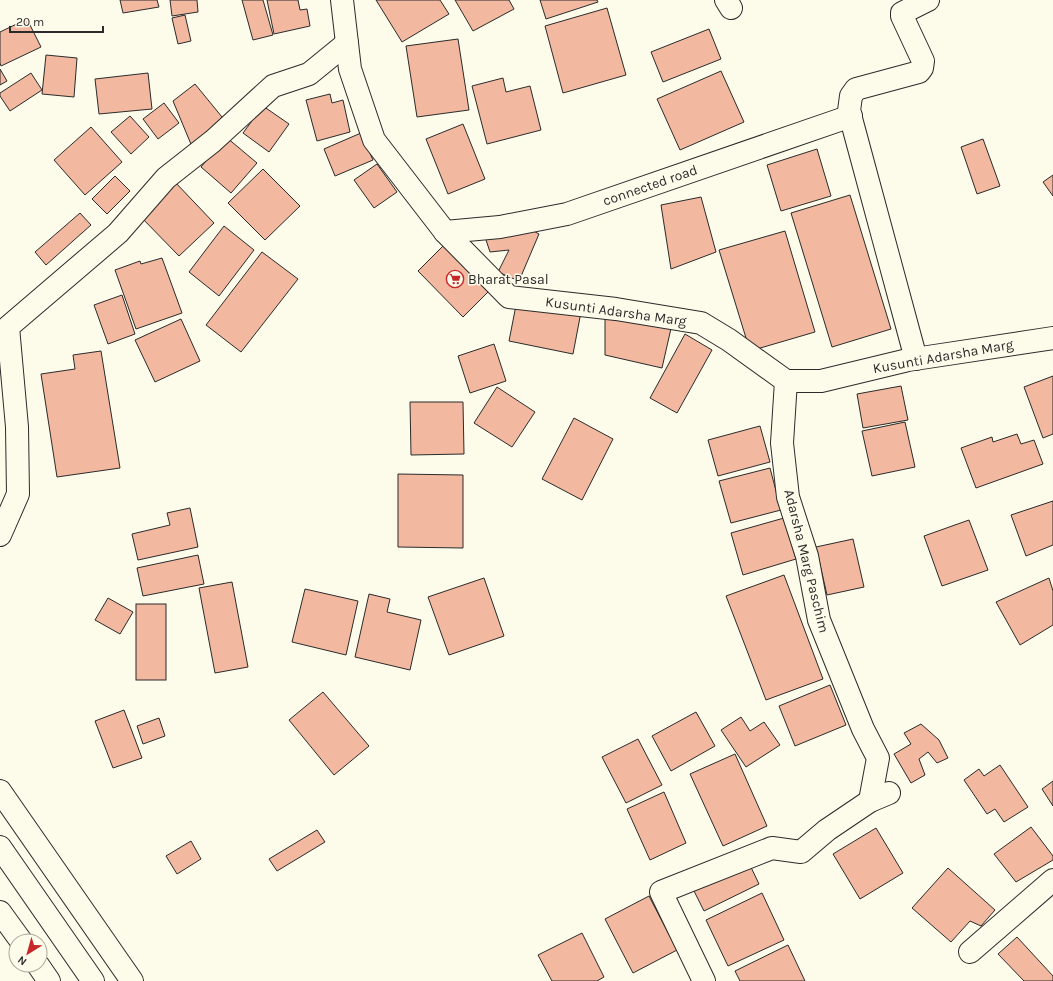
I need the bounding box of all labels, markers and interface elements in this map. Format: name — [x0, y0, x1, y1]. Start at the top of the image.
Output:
scale bar — [10, 8, 103, 34]
text: 20 m — [16, 15, 44, 29]
street label: connected road — [601, 161, 700, 210]
supermarket icon: Bharat Pasal — [445, 269, 465, 289]
place label: Bharat Pasal — [468, 271, 549, 288]
street label: Kusunti Adarsha Marg — [544, 293, 688, 330]
street label: Kusunti Adarsha Marg — [872, 336, 1015, 377]
street label: Adarsha Marg Paschim — [780, 488, 833, 635]
north arrow — [8, 933, 48, 973]
text: N — [15, 953, 29, 968]

